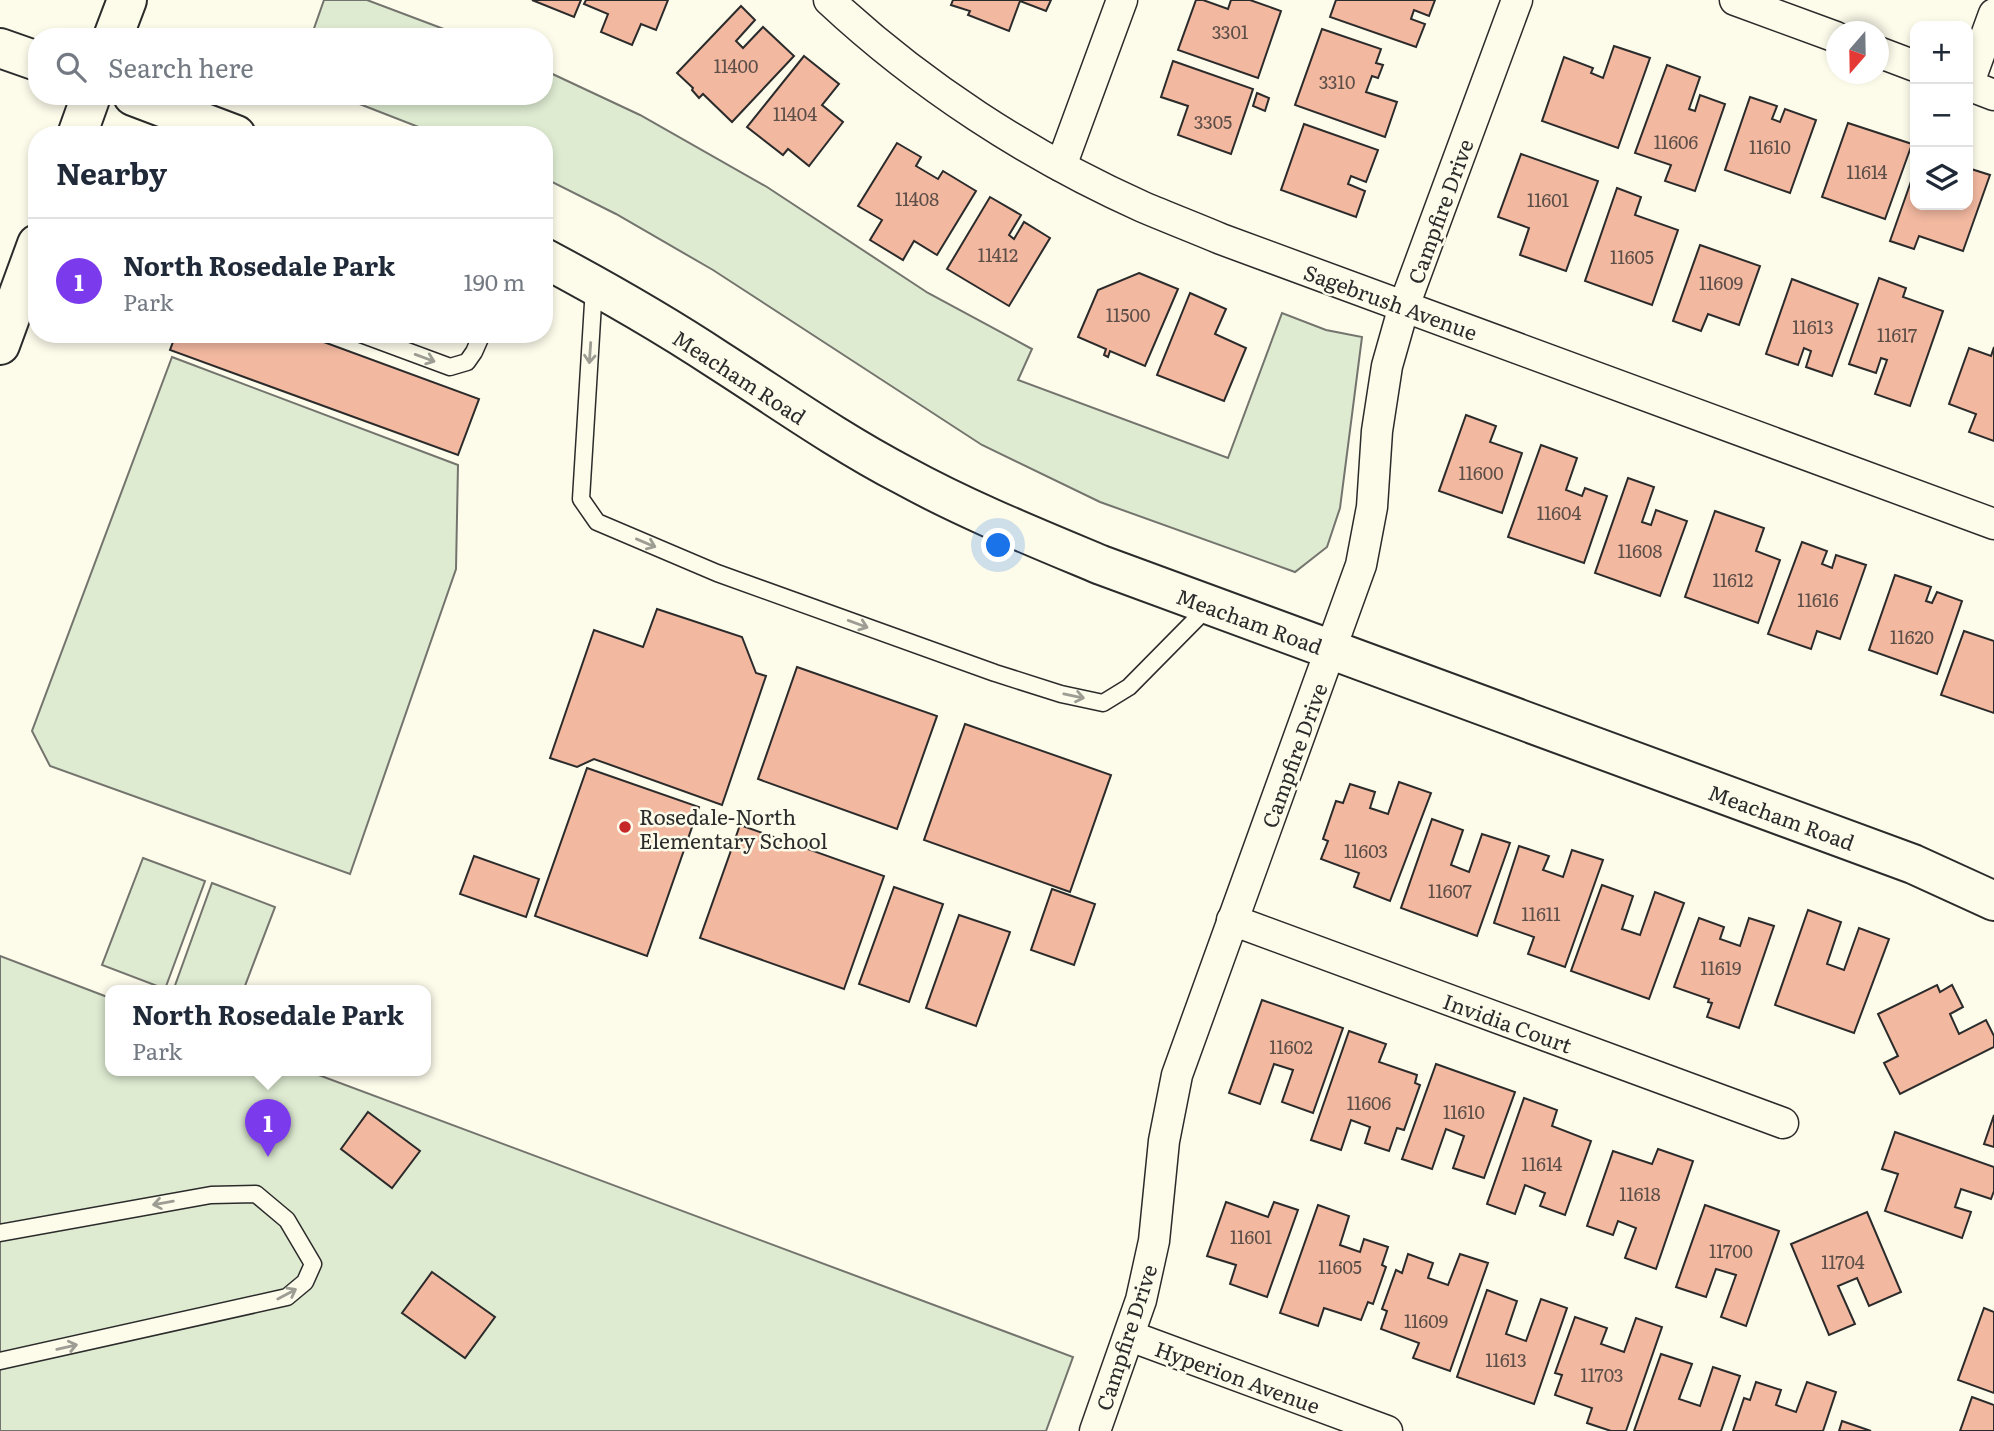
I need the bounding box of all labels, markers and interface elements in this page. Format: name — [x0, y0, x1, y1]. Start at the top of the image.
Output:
house number: 3301 — [1212, 18, 1248, 45]
north arrow — [1826, 21, 1889, 84]
map controls — [1910, 21, 1973, 210]
button: + — [1910, 21, 1973, 84]
search box — [28, 28, 553, 105]
text: Search here — [108, 47, 254, 86]
icon: search — [52, 48, 90, 86]
house number: 11400 — [714, 52, 758, 79]
house number: 3310 — [1319, 68, 1355, 95]
button: − — [1910, 84, 1973, 147]
house number: 11404 — [773, 100, 817, 127]
house number: 3305 — [1194, 108, 1232, 135]
house number: 11606 — [1654, 128, 1699, 155]
house number: 11610 — [1749, 133, 1791, 160]
street label: Campfire Drive — [1398, 134, 1480, 288]
button: layers — [1910, 147, 1973, 210]
text: Nearby — [56, 150, 167, 194]
house number: 11614 — [1847, 158, 1888, 185]
house number: 11408 — [895, 185, 939, 212]
house number: 11601 — [1527, 186, 1569, 213]
house number: 11412 — [978, 241, 1018, 268]
house number: 11605 — [1610, 243, 1654, 270]
text: North Rosedale Park — [123, 245, 395, 284]
street label: Sagebrush Avenue — [1300, 255, 1482, 347]
text: 1 — [74, 264, 84, 298]
text: 190 m — [463, 264, 525, 298]
house number: 11609 — [1699, 269, 1743, 296]
text: Park — [123, 284, 173, 318]
house number: 11500 — [1106, 301, 1150, 328]
house number: 11613 — [1792, 313, 1834, 340]
street label: Meacham Road — [667, 321, 813, 431]
house number: 11617 — [1877, 321, 1917, 348]
one-way arrow — [583, 341, 596, 364]
one-way arrow — [414, 353, 436, 365]
house number: 11600 — [1458, 459, 1504, 486]
house number: 11604 — [1537, 499, 1581, 526]
your location — [981, 528, 1015, 562]
one-way arrow — [634, 537, 656, 550]
house number: 11608 — [1618, 537, 1662, 564]
house number: 11612 — [1713, 566, 1753, 593]
street label: Meacham Road — [1173, 579, 1328, 661]
house number: 11616 — [1797, 586, 1839, 613]
one-way arrow — [847, 618, 869, 631]
house number: 11620 — [1890, 623, 1934, 650]
street label: Campfire Drive — [1252, 678, 1334, 832]
one-way arrow — [1062, 690, 1085, 704]
street label: Meacham Road — [1705, 775, 1860, 857]
place label: Rosedale-North Elementary School — [639, 800, 828, 855]
marker: Rosedale-North Elementary School — [617, 819, 633, 835]
house number: 11603 — [1344, 837, 1388, 864]
house number: 11607 — [1428, 877, 1472, 904]
house number: 11611 — [1522, 900, 1560, 927]
house number: 11619 — [1700, 954, 1742, 981]
street label: Invidia Court — [1439, 984, 1577, 1060]
popup — [105, 985, 431, 1076]
text: North Rosedale Park — [132, 994, 404, 1033]
text: Park — [132, 1033, 182, 1067]
house number: 11602 — [1269, 1033, 1313, 1060]
house number: 11606 — [1347, 1089, 1392, 1116]
house number: 11610 — [1443, 1098, 1485, 1125]
pin: 1 — [245, 1099, 291, 1157]
house number: 11614 — [1522, 1150, 1563, 1177]
house number: 11618 — [1619, 1180, 1661, 1207]
one-way arrow — [152, 1197, 175, 1211]
house number: 11601 — [1230, 1223, 1272, 1250]
house number: 11700 — [1709, 1237, 1753, 1264]
house number: 11704 — [1821, 1248, 1865, 1275]
house number: 11605 — [1318, 1253, 1362, 1280]
street label: Campfire Drive — [1087, 1260, 1163, 1414]
one-way arrow — [277, 1287, 297, 1301]
house number: 11609 — [1404, 1307, 1448, 1334]
street label: Hyperion Avenue — [1151, 1332, 1325, 1420]
one-way arrow — [55, 1339, 78, 1353]
house number: 11613 — [1485, 1346, 1527, 1373]
house number: 11703 — [1580, 1361, 1624, 1388]

